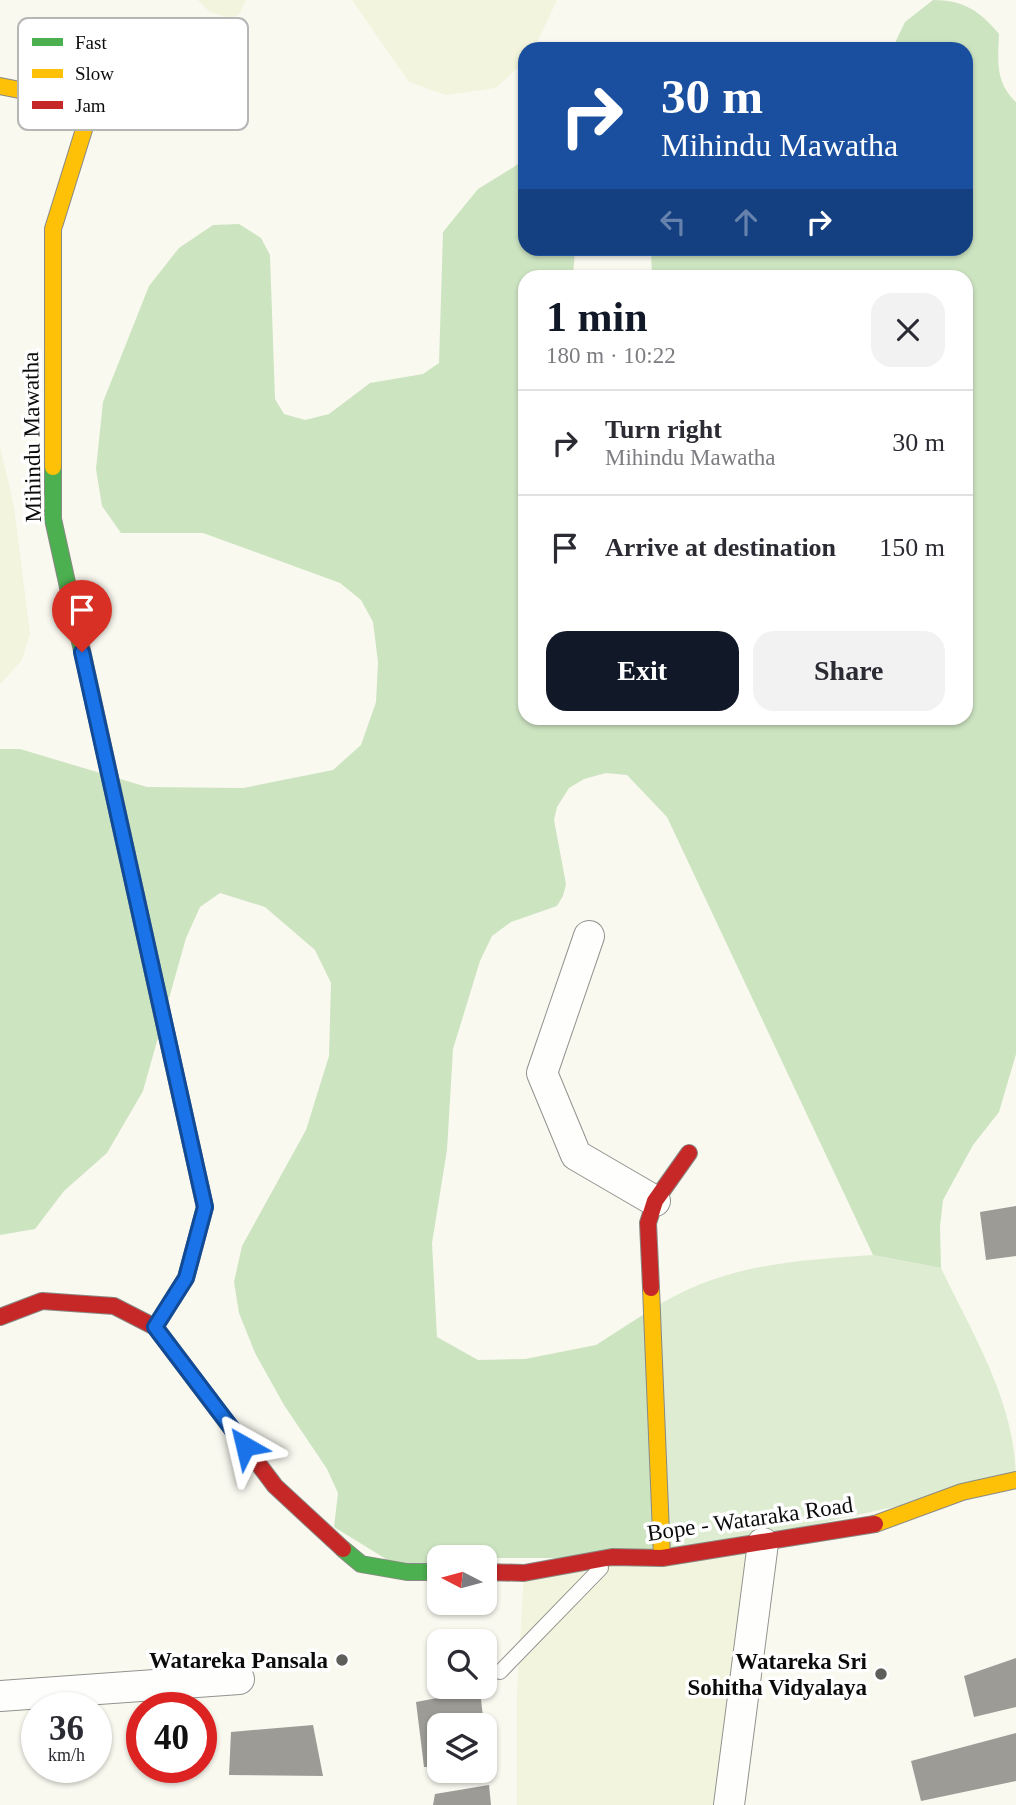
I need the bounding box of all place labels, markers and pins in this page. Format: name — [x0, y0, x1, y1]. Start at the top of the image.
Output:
pin — [52, 580, 112, 652]
place label: Watareka Pansala — [149, 1648, 328, 1673]
place label: Watareka Sri Sohitha Vidyalaya — [687, 1649, 868, 1700]
marker: Watareka Pansala — [334, 1652, 350, 1668]
marker: Watareka Sri Sohitha Vidyalaya — [873, 1666, 889, 1682]

